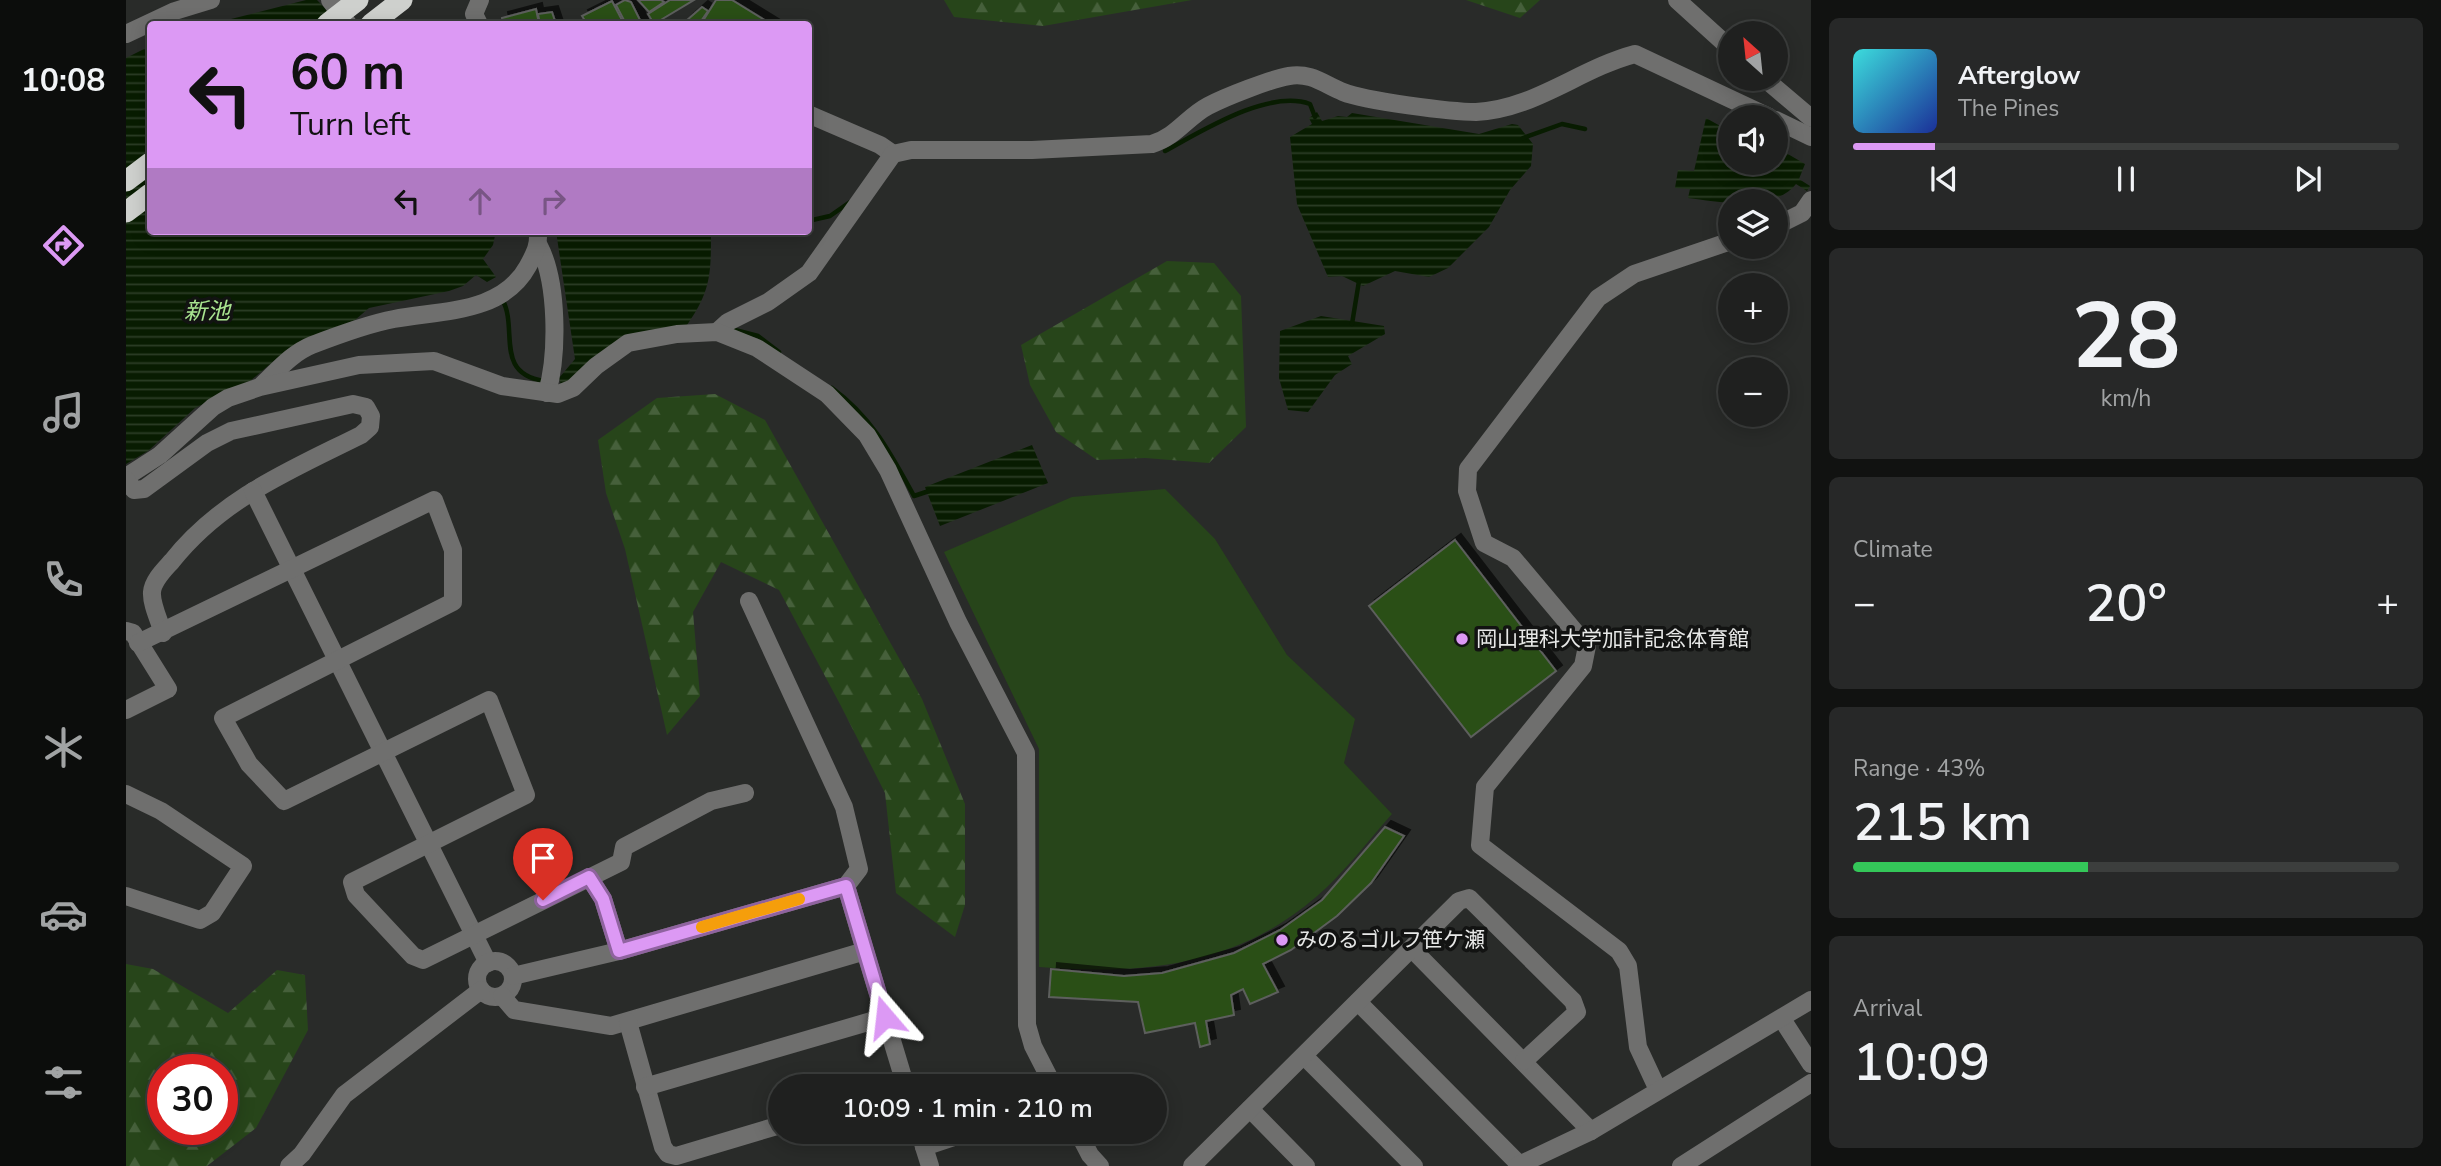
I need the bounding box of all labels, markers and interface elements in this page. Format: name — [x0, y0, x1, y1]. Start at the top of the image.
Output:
north arrow — [1718, 21, 1788, 91]
map controls — [1718, 21, 1788, 427]
text: 60 m — [290, 39, 405, 106]
icon: left — [175, 49, 266, 140]
text: Afterglow — [1958, 58, 2081, 93]
text: 10:08 — [21, 59, 105, 102]
text: The Pines — [1958, 93, 2059, 124]
text: Turn left — [290, 103, 410, 146]
button: sound — [1718, 105, 1788, 175]
icon: previous — [1925, 160, 1963, 198]
icon: pause — [2107, 160, 2145, 198]
icon: next — [2289, 160, 2327, 198]
icon: left — [388, 182, 426, 220]
icon: ahead — [461, 182, 499, 220]
icon: right — [534, 182, 572, 220]
button: layers — [1718, 189, 1788, 259]
icon: directions — [39, 221, 88, 270]
button: + — [1718, 273, 1788, 343]
text: 28 — [2071, 275, 2181, 399]
water label: 新池 — [184, 296, 232, 327]
button: − — [1718, 357, 1788, 427]
text: km/h — [2101, 383, 2151, 414]
icon: music — [39, 388, 88, 437]
text: Climate — [1853, 534, 1933, 565]
icon: phone — [39, 555, 88, 604]
text: 20° — [2085, 568, 2167, 639]
text: − — [1853, 578, 1876, 629]
text: + — [2376, 578, 2399, 629]
place label: 岡山理科大学加計記念体育館 — [1476, 625, 1749, 653]
marker: 岡山理科大学加計記念体育館 — [1454, 631, 1470, 647]
icon: climate — [39, 723, 88, 772]
text: Range · 43% — [1853, 753, 1985, 784]
text: 215 km — [1853, 787, 2032, 858]
pin — [513, 828, 573, 900]
icon: arrive — [524, 839, 562, 877]
icon: car — [39, 890, 88, 939]
place label: みのるゴルフ笹ケ瀬 — [1296, 926, 1485, 954]
marker: みのるゴルフ笹ケ瀬 — [1274, 932, 1290, 948]
position arrow — [848, 980, 922, 1054]
text: Arrival — [1853, 993, 1922, 1024]
text: 10:09 — [1853, 1027, 1990, 1098]
speed limit sign: 30 — [147, 1054, 238, 1145]
icon: filters — [39, 1058, 88, 1107]
text: 10:09 · 1 min · 210 m — [842, 1091, 1093, 1126]

